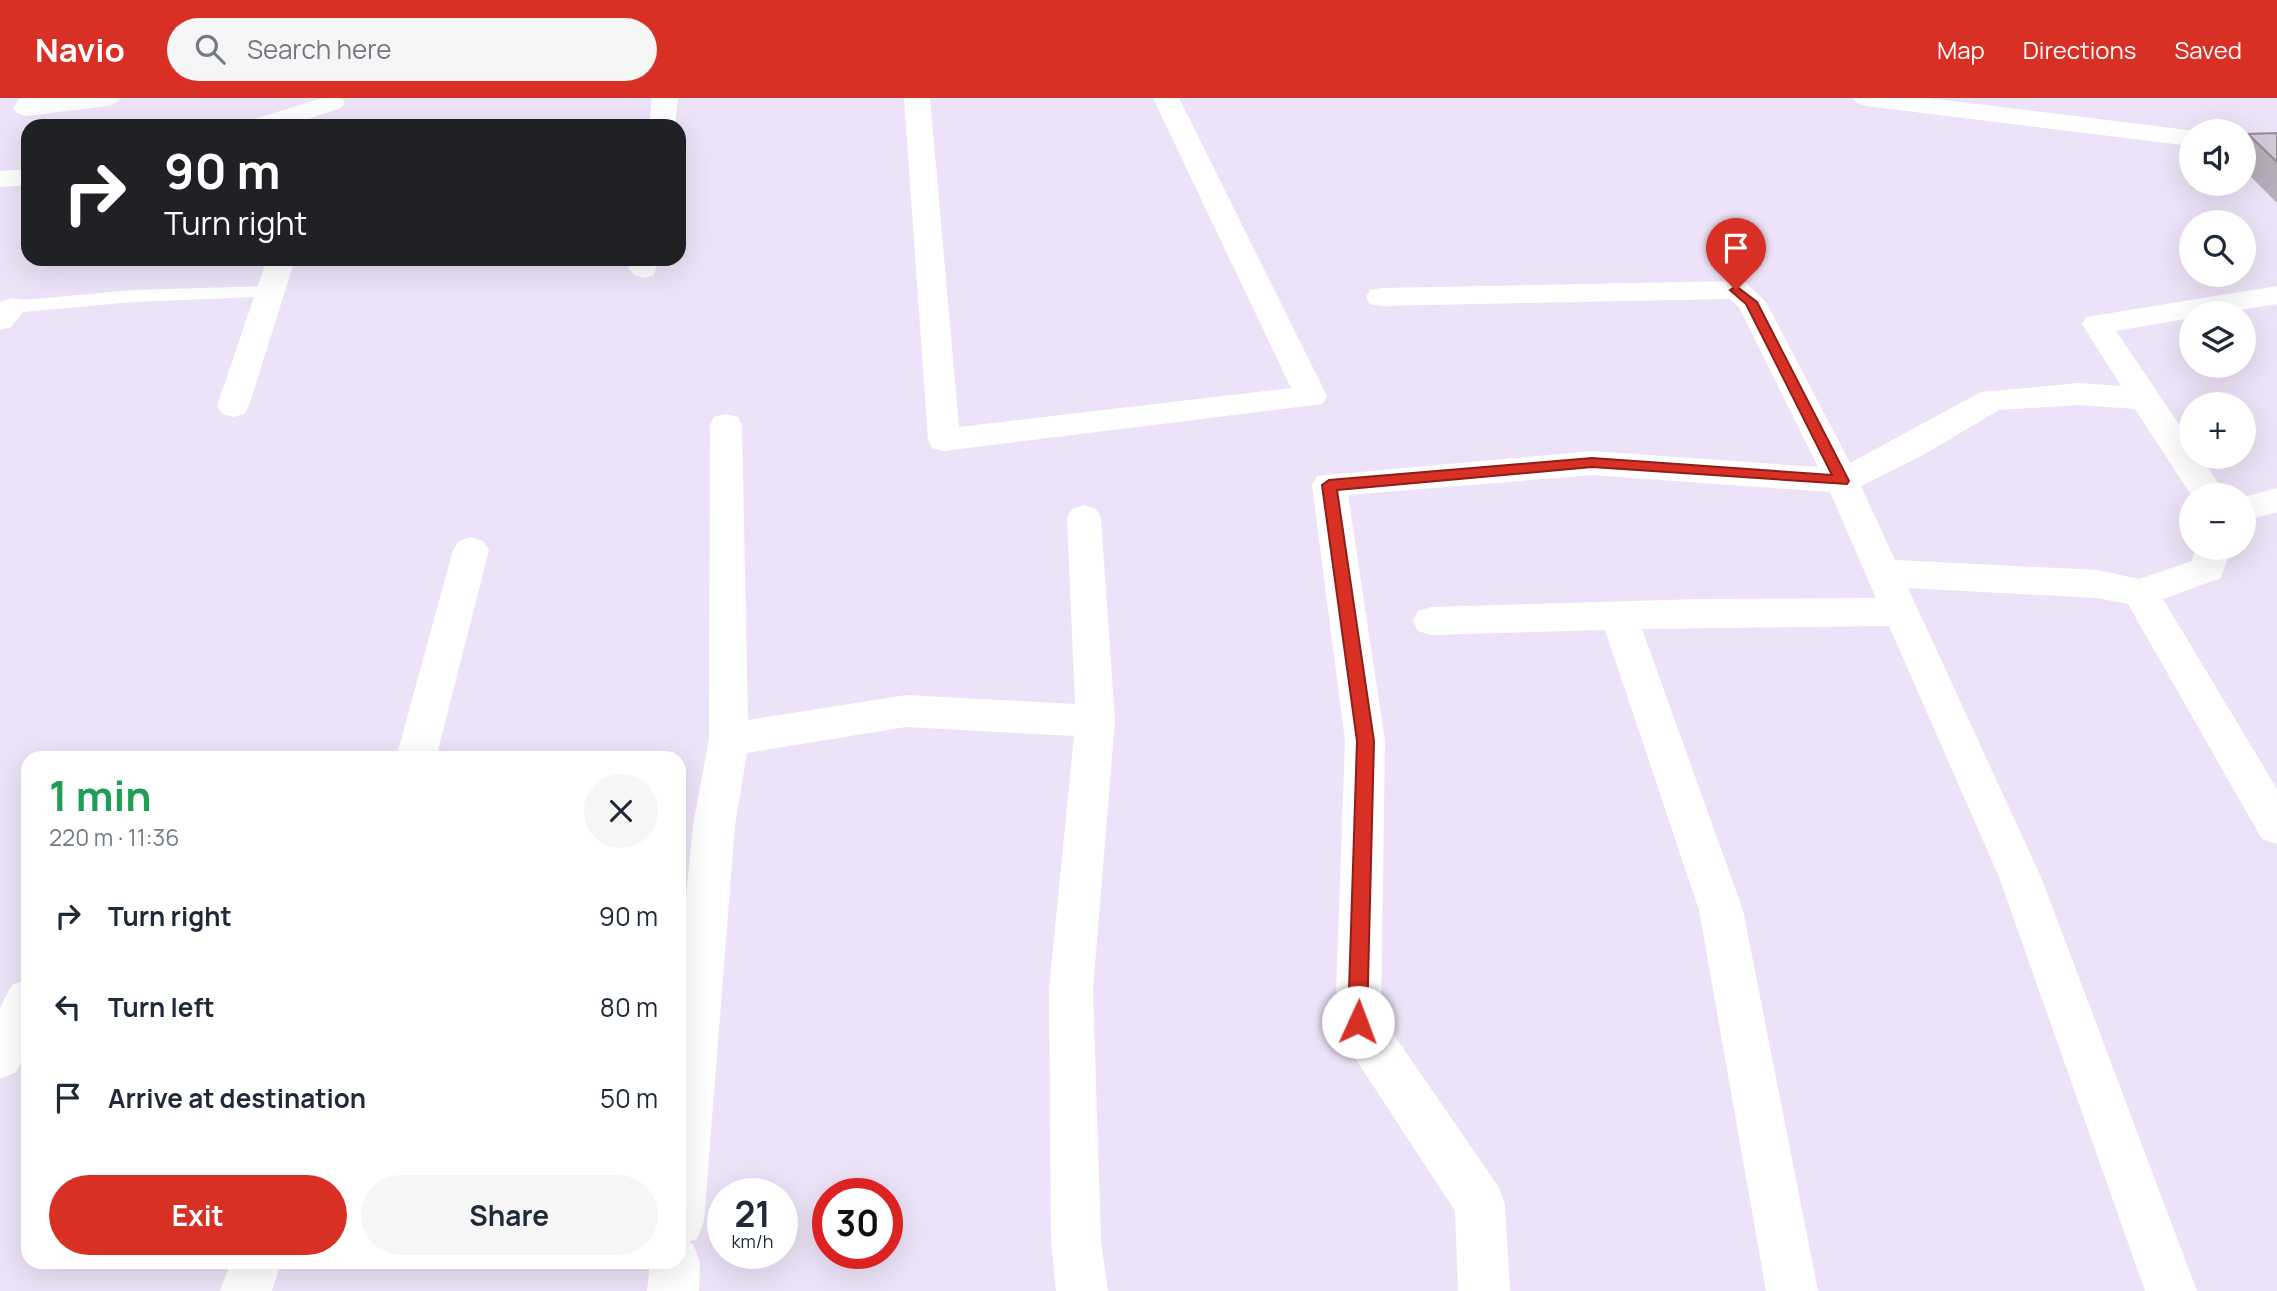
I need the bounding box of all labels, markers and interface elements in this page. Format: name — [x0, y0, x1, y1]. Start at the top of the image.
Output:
search box — [167, 18, 657, 81]
text: Navio — [35, 27, 125, 72]
icon: search — [191, 30, 229, 68]
text: Search here — [247, 31, 391, 67]
text: Map — [1937, 33, 1985, 66]
text: Directions — [2023, 33, 2136, 66]
text: Saved — [2174, 33, 2242, 66]
map controls — [2179, 119, 2256, 560]
button: sound — [2179, 119, 2256, 196]
text: 90 m — [164, 137, 281, 204]
icon: right — [49, 147, 140, 238]
text: Turn right — [164, 201, 307, 245]
button: search — [2179, 210, 2256, 287]
pin — [1706, 218, 1766, 290]
icon: arrive — [1717, 229, 1755, 267]
button: layers — [2179, 301, 2256, 378]
button: + — [2179, 392, 2256, 469]
button: − — [2179, 483, 2256, 560]
text: 1 min — [49, 766, 152, 824]
button: close — [584, 774, 658, 848]
text: 220 m · 11:36 — [49, 821, 180, 853]
icon: right — [49, 897, 87, 935]
text: Turn right — [108, 898, 232, 934]
text: 90 m — [599, 898, 658, 934]
position arrow — [1321, 985, 1395, 1059]
icon: left — [49, 988, 87, 1026]
text: Turn left — [108, 989, 215, 1025]
text: 80 m — [600, 989, 658, 1025]
icon: arrive — [49, 1079, 87, 1117]
text: Arrive at destination — [108, 1080, 366, 1116]
text: 50 m — [600, 1080, 658, 1116]
button: Exit — [49, 1175, 347, 1255]
button: Share — [361, 1175, 658, 1255]
speed limit sign: 30 — [812, 1178, 903, 1269]
text: 21 — [734, 1190, 771, 1238]
text: km/h — [732, 1229, 773, 1253]

